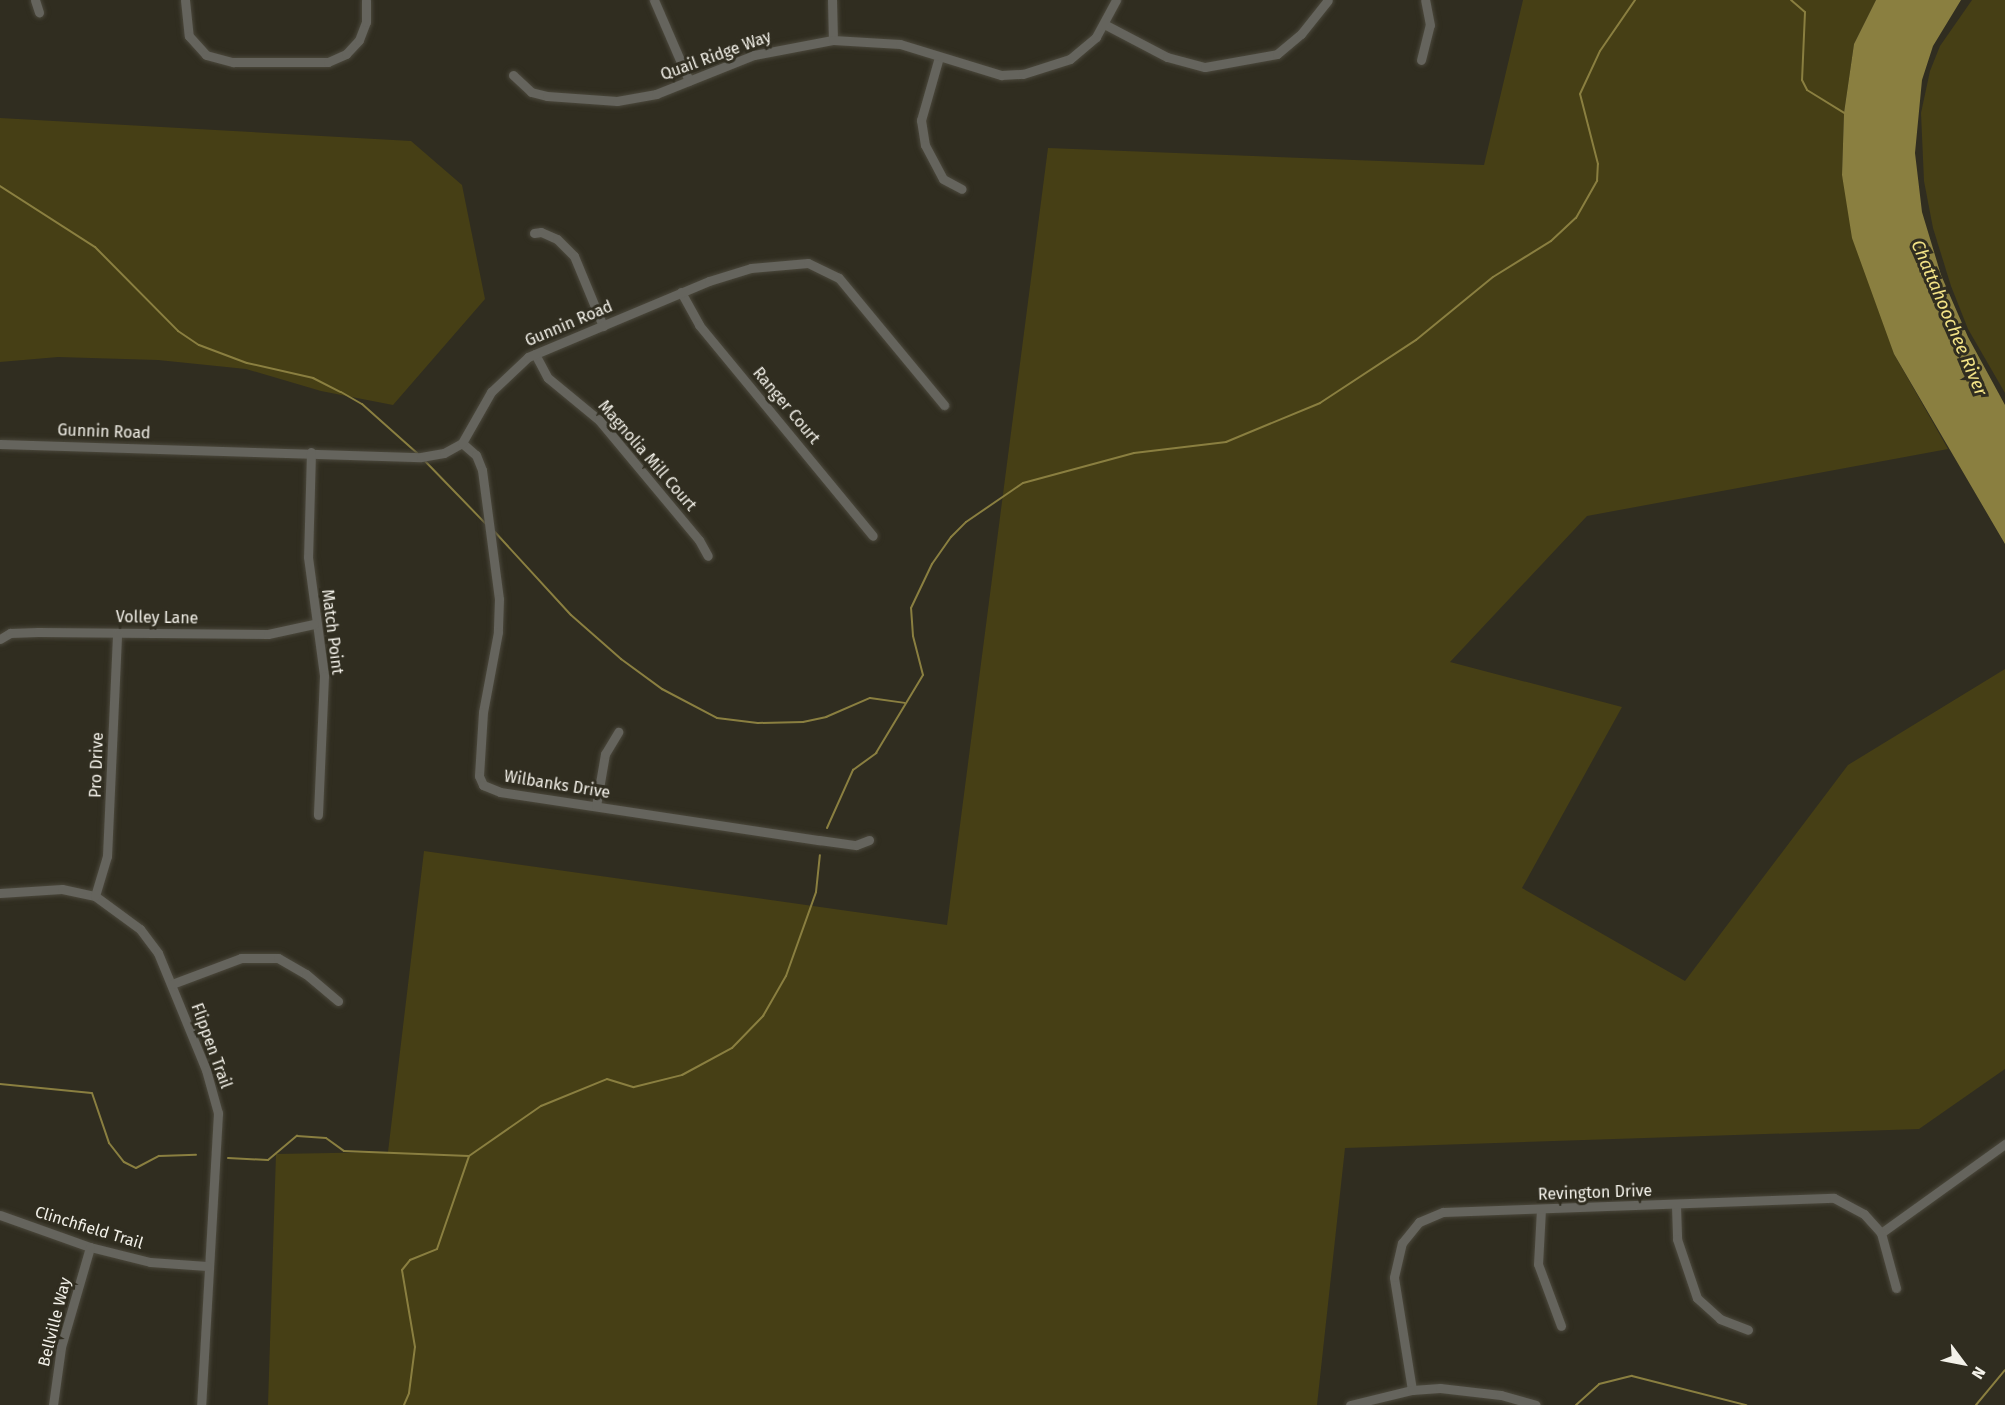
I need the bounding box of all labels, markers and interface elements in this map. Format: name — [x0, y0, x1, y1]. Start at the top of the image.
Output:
street label: Quail Ridge Way — [658, 27, 774, 85]
water label: Chattahoochee River — [1906, 237, 1992, 399]
street label: Gunnin Road — [522, 297, 616, 351]
street label: Ranger Court — [748, 364, 824, 448]
street label: Magnolia Mill Court — [594, 397, 700, 515]
street label: Gunnin Road — [57, 421, 151, 443]
street label: Match Point — [317, 588, 347, 676]
street label: Volley Lane — [116, 608, 198, 628]
street label: Pro Drive — [86, 732, 108, 798]
street label: Wilbanks Drive — [503, 767, 611, 803]
street label: Flippen Trail — [187, 1001, 235, 1091]
street label: Revington Drive — [1538, 1181, 1652, 1205]
street label: Clinchfield Trail — [33, 1202, 145, 1254]
street label: Bellville Way — [35, 1275, 75, 1369]
north arrow — [1933, 1333, 1993, 1393]
text: N — [1968, 1363, 1990, 1382]

